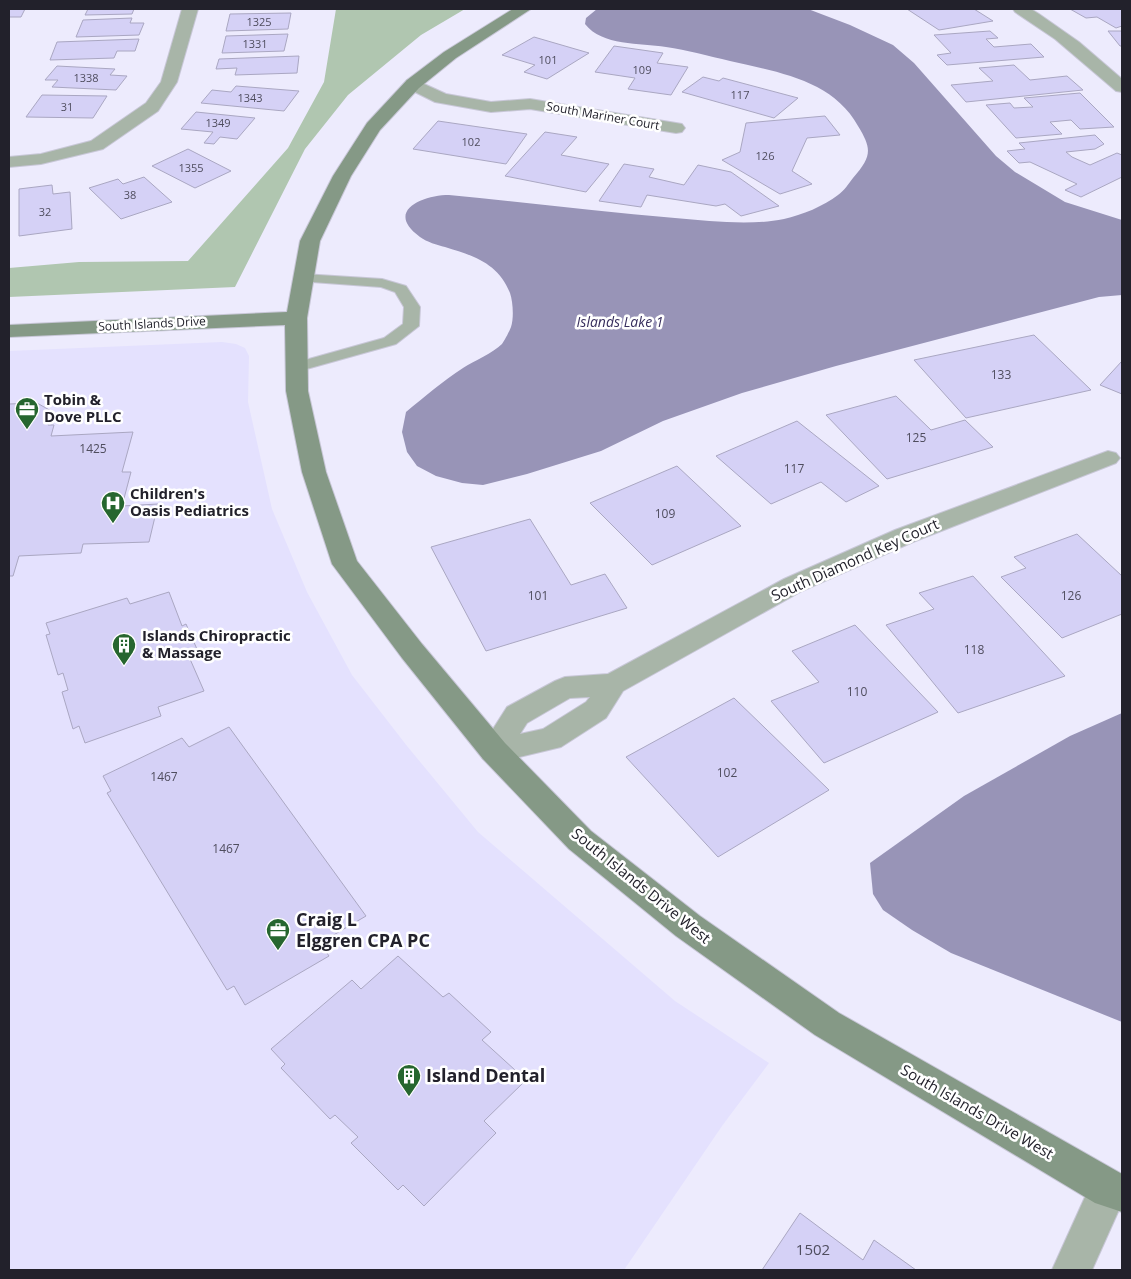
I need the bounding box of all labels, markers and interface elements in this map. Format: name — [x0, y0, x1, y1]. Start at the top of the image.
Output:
house number: 1325 — [246, 14, 272, 29]
house number: 1331 — [242, 36, 268, 51]
house number: 101 — [539, 52, 557, 67]
house number: 109 — [633, 62, 651, 77]
house number: 1338 — [73, 70, 99, 85]
house number: 117 — [731, 87, 749, 102]
house number: 1343 — [237, 90, 263, 105]
street label: South Mariner Court — [545, 97, 661, 134]
house number: 31 — [61, 99, 73, 114]
house number: 1349 — [205, 115, 231, 130]
house number: 102 — [462, 134, 480, 149]
house number: 126 — [756, 148, 774, 163]
house number: 1355 — [178, 160, 204, 175]
house number: 38 — [124, 187, 136, 202]
house number: 32 — [39, 204, 51, 219]
street label: South Islands Drive — [98, 312, 206, 335]
water label: Islands Lake 1 — [577, 312, 663, 331]
house number: 133 — [991, 366, 1011, 383]
place label: Tobin & Dove PLLC — [44, 389, 122, 426]
office icon: Tobin & Dove PLLC — [14, 396, 40, 430]
house number: 125 — [906, 429, 926, 446]
house number: 1425 — [79, 440, 107, 457]
house number: 117 — [784, 460, 804, 477]
place label: Children's Oasis Pediatrics — [130, 483, 249, 520]
hospital icon: Children's Oasis Pediatrics — [100, 490, 126, 524]
house number: 109 — [655, 505, 675, 522]
street label: South Diamond Key Court — [768, 513, 941, 605]
house number: 101 — [528, 587, 548, 604]
house number: 126 — [1061, 587, 1081, 604]
place label: Islands Chiropractic & Massage — [142, 625, 291, 662]
building icon: Islands Chiropractic & Massage — [111, 632, 137, 666]
house number: 118 — [964, 641, 984, 658]
house number: 110 — [847, 683, 867, 700]
house number: 102 — [717, 764, 737, 781]
house number: 1467 — [150, 768, 178, 785]
street label: South Islands Drive West — [568, 823, 715, 947]
house number: 1467 — [212, 840, 240, 857]
place label: Craig L Elggren CPA PC — [296, 907, 430, 952]
office icon: Craig L Elggren CPA PC — [265, 917, 291, 951]
street label: South Islands Drive West — [898, 1059, 1057, 1163]
building icon: Island Dental — [396, 1063, 422, 1097]
place label: Island Dental — [426, 1063, 545, 1087]
house number: 1502 — [796, 1239, 830, 1259]

